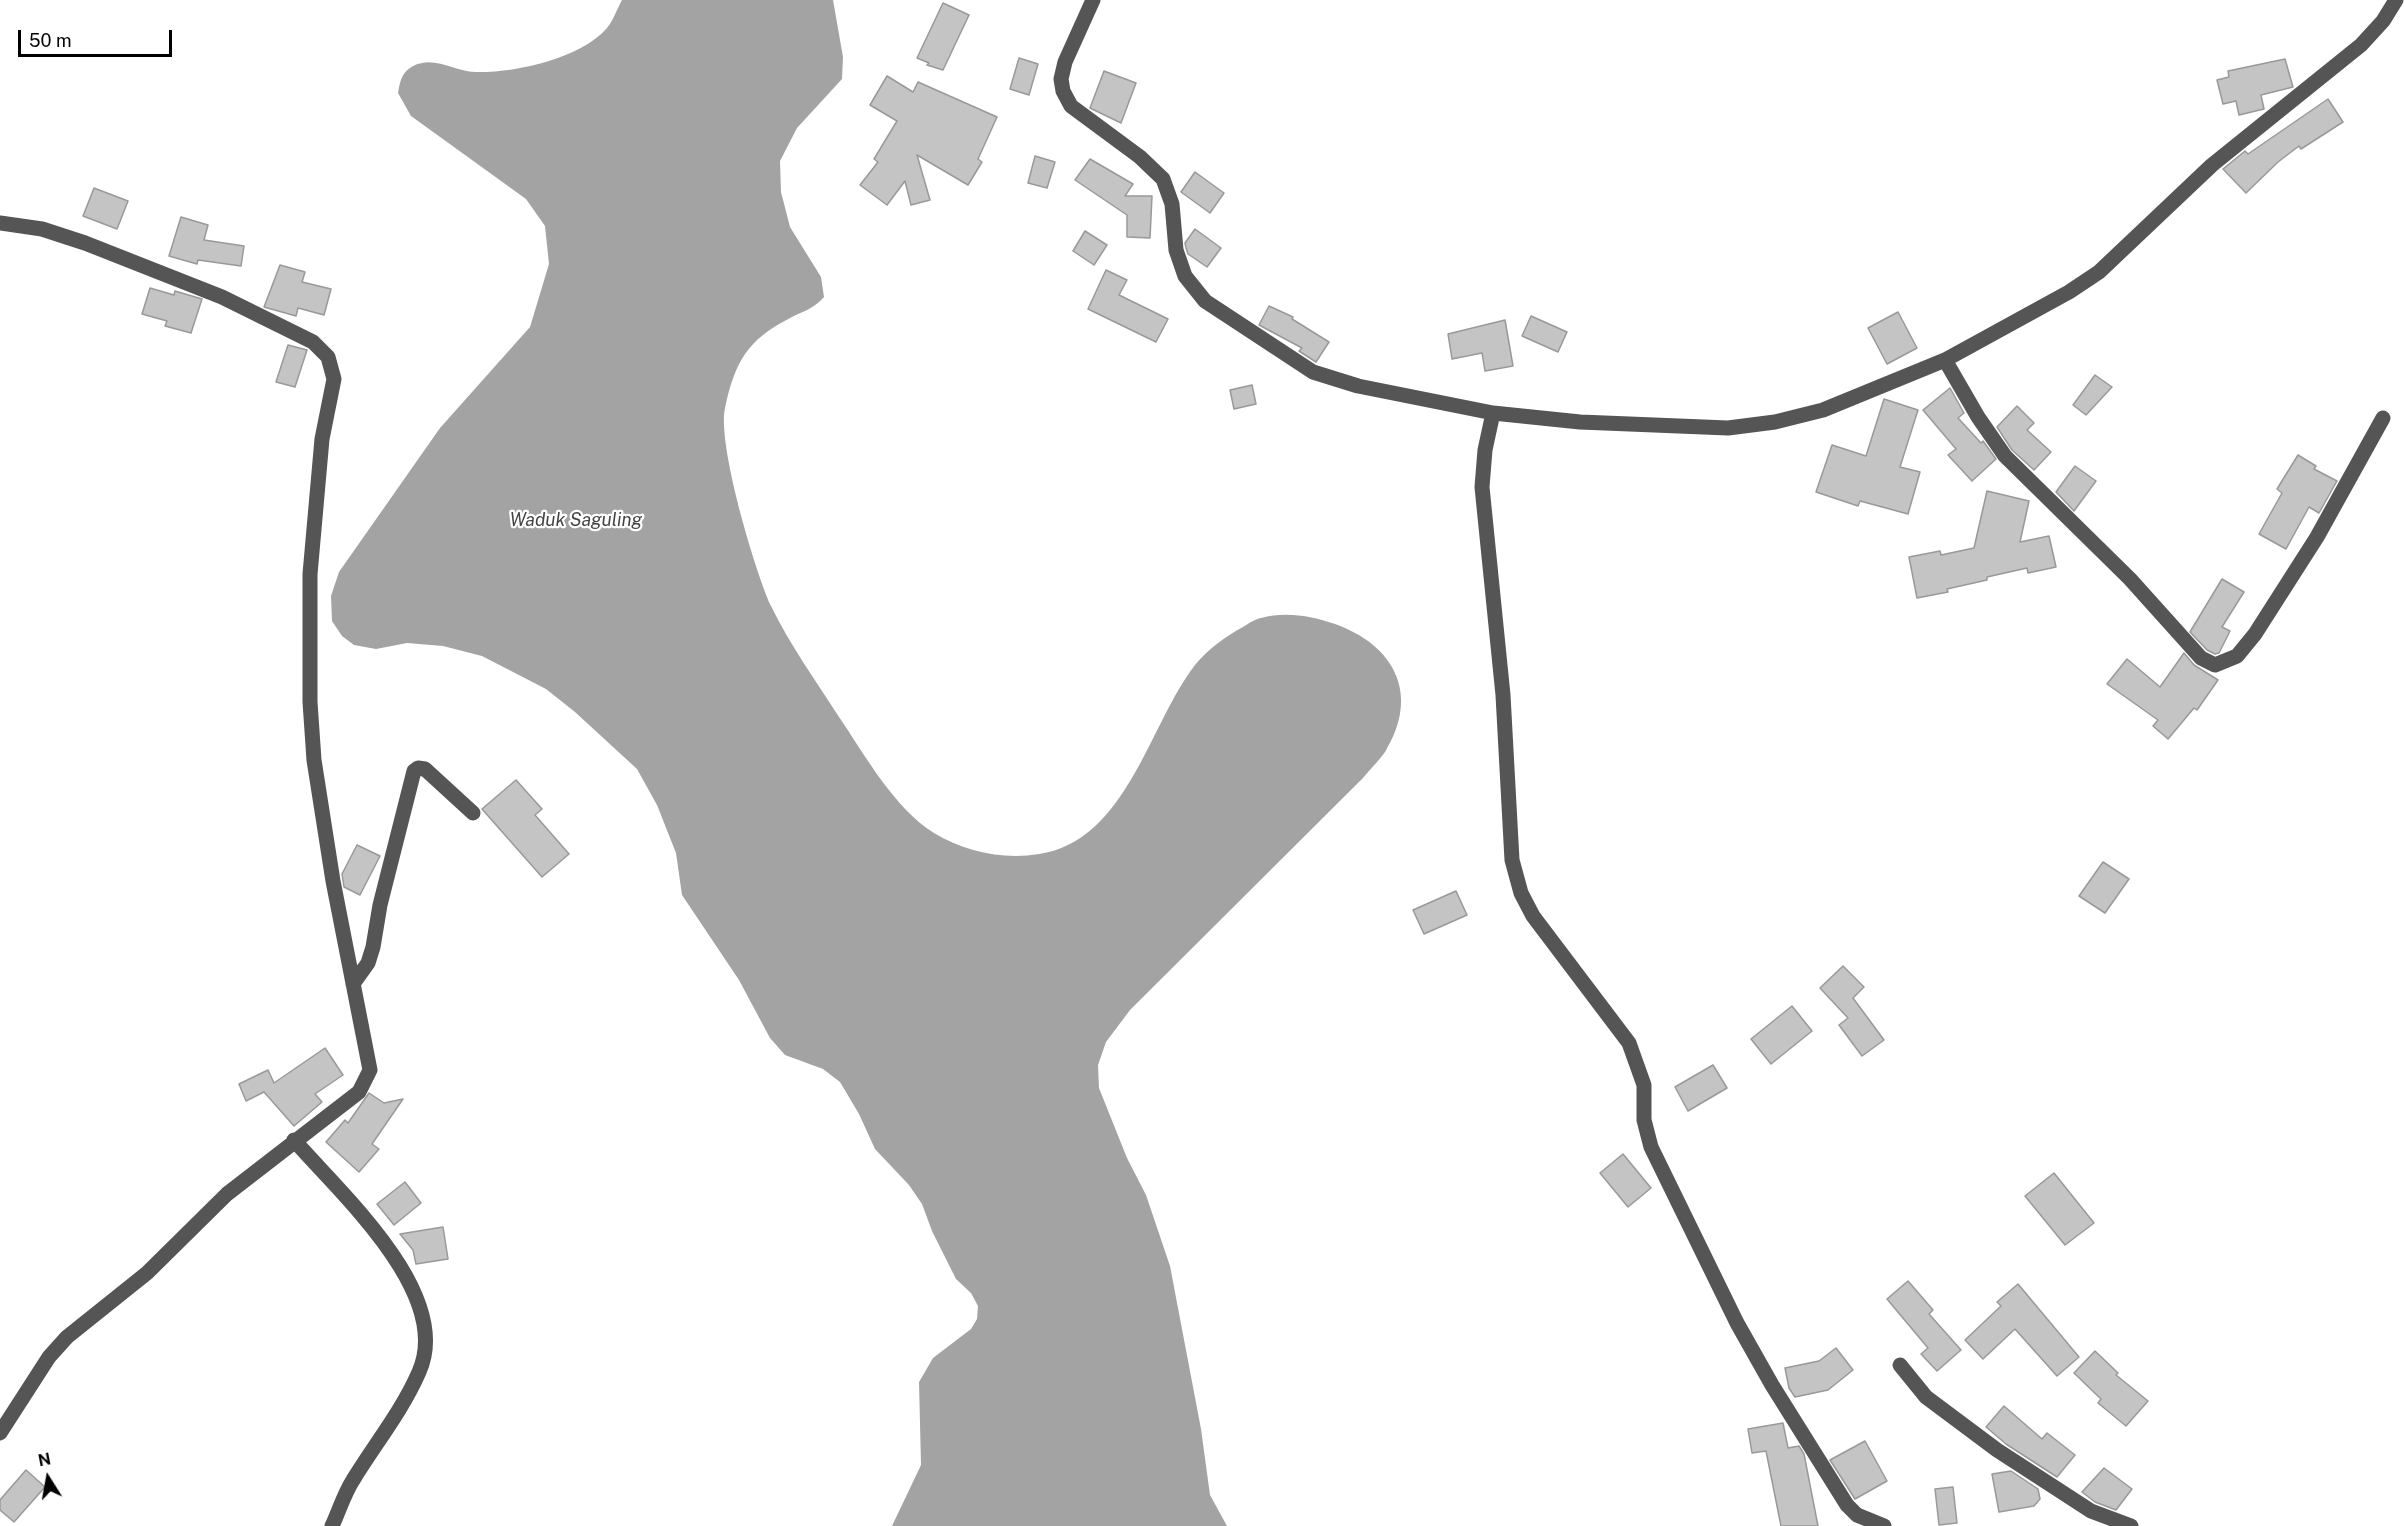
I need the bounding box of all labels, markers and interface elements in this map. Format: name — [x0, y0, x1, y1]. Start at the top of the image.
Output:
scale bar — [21, 18, 176, 56]
text: 50 m — [29, 30, 72, 51]
water label: Waduk Saguling — [510, 509, 642, 531]
north arrow — [18, 1448, 78, 1508]
text: N — [37, 1449, 52, 1470]

